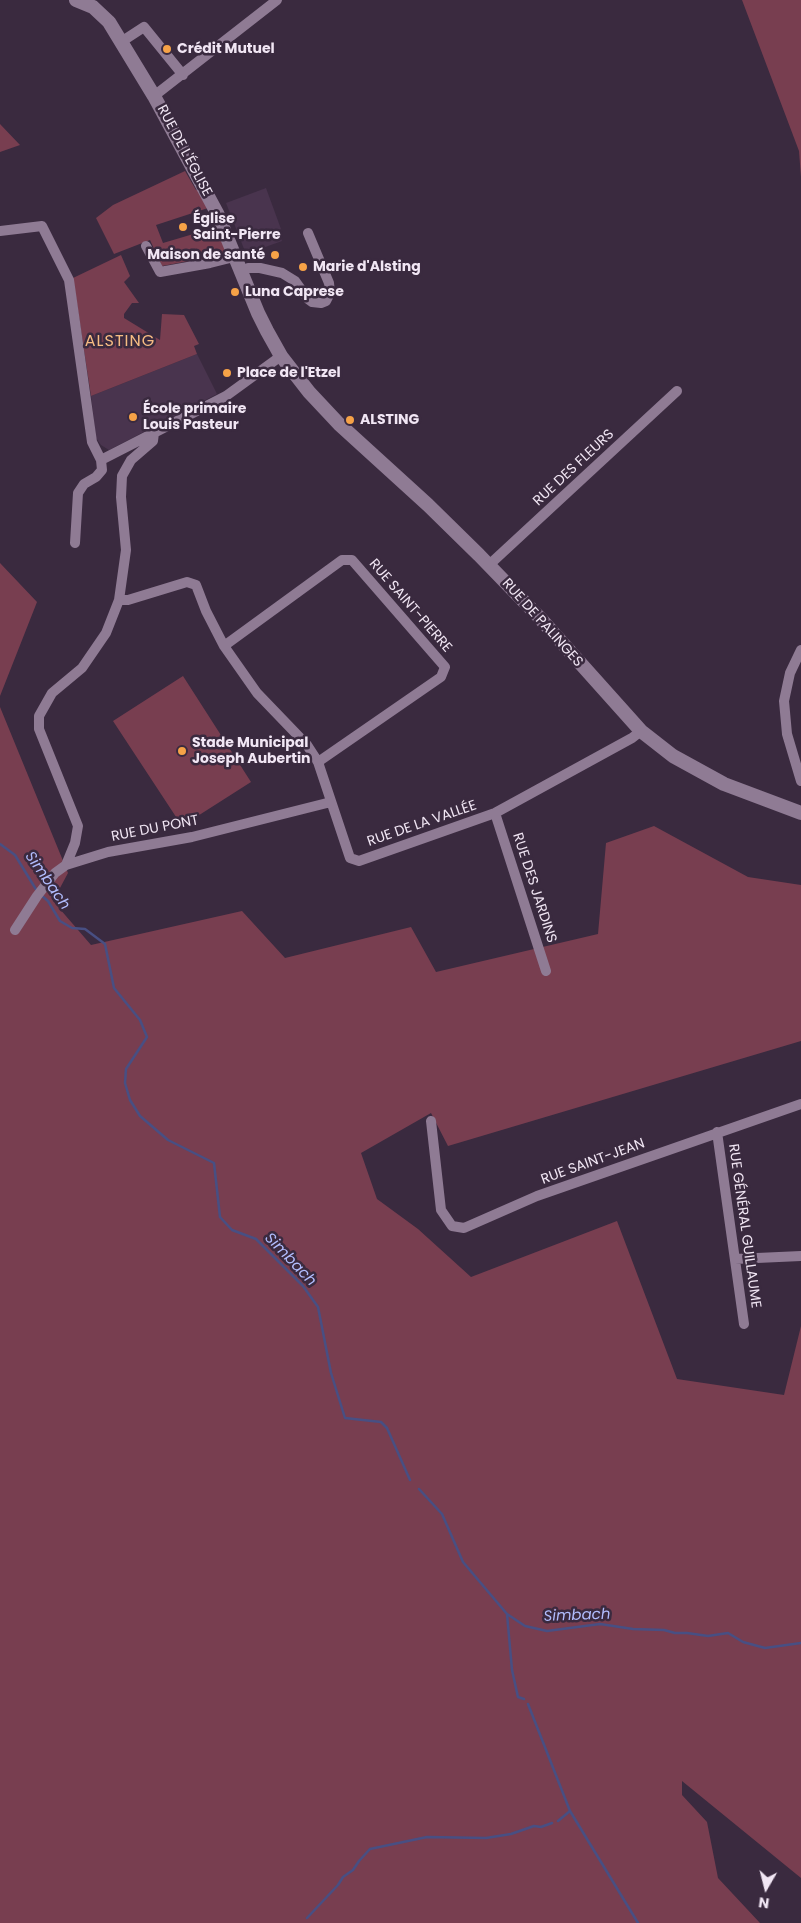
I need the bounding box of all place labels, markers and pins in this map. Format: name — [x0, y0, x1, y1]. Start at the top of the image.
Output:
place label: Crédit Mutuel — [177, 41, 275, 57]
marker: Crédit Mutuel — [161, 43, 173, 55]
place label: Église Saint-Pierre — [193, 211, 281, 243]
marker: Église Saint-Pierre — [177, 221, 189, 233]
place label: Maison de santé — [147, 247, 265, 263]
marker: Maison de santé — [269, 249, 281, 261]
place label: Marie d'Alsting — [313, 259, 421, 275]
marker: Marie d'Alsting — [297, 261, 309, 273]
place label: Luna Caprese — [245, 284, 344, 300]
marker: Luna Caprese — [229, 286, 241, 298]
place label: Place de l'Etzel — [237, 365, 341, 381]
marker: Place de l'Etzel — [221, 367, 233, 379]
place label: École primaire Louis Pasteur — [143, 401, 246, 434]
marker: École primaire Louis Pasteur — [127, 411, 139, 423]
place label: ALSTING — [360, 412, 419, 428]
marker: ALSTING — [344, 414, 356, 426]
place label: Stade Municipal Joseph Aubertin — [192, 735, 310, 768]
marker: Stade Municipal Joseph Aubertin — [176, 745, 188, 757]

